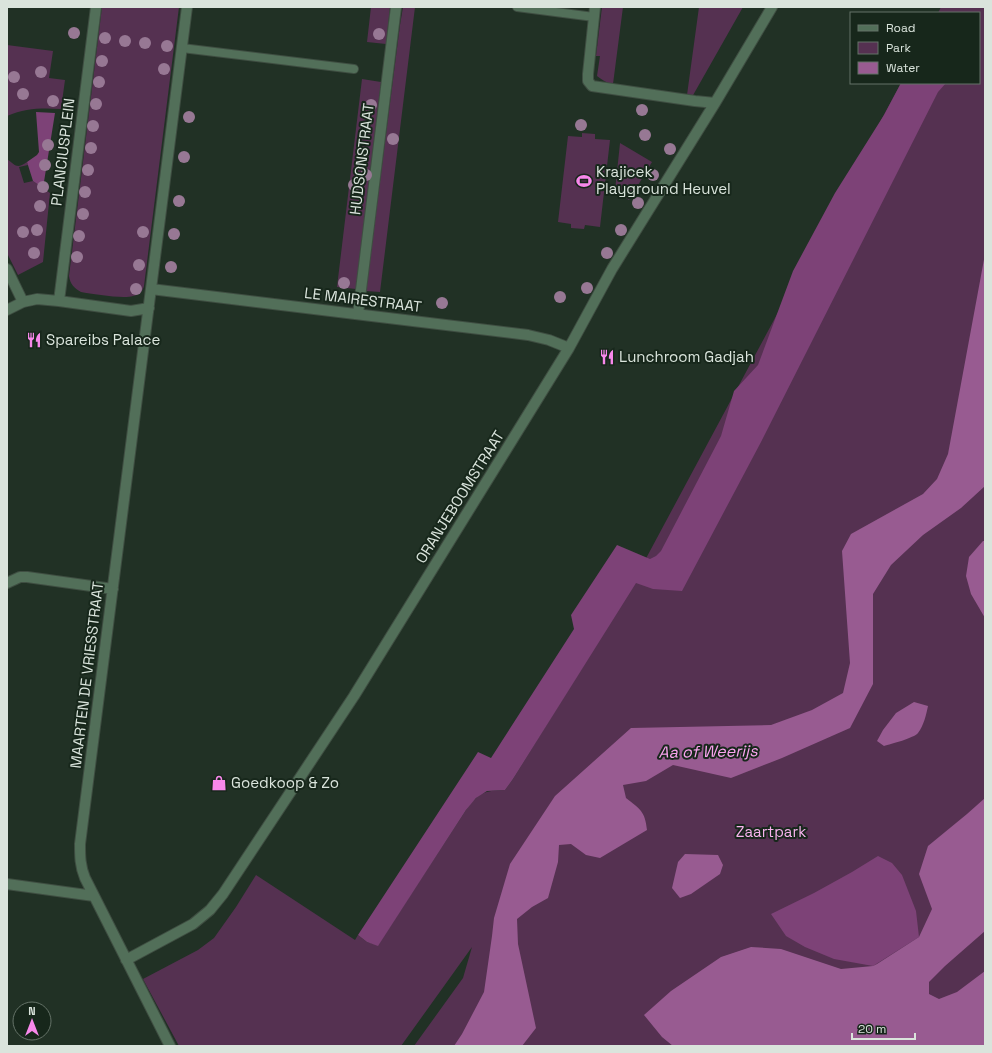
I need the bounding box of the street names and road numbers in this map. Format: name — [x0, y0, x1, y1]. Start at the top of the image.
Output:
street label: PLANCIUSPLEIN — [46, 97, 79, 207]
street label: HUDSONSTRAAT — [345, 102, 378, 216]
street label: LE MAIRESTRAAT — [303, 283, 423, 316]
street label: ORANJEBOOMSTRAAT — [411, 427, 508, 567]
street label: MAARTEN DE VRIESSTRAAT — [66, 580, 107, 769]

